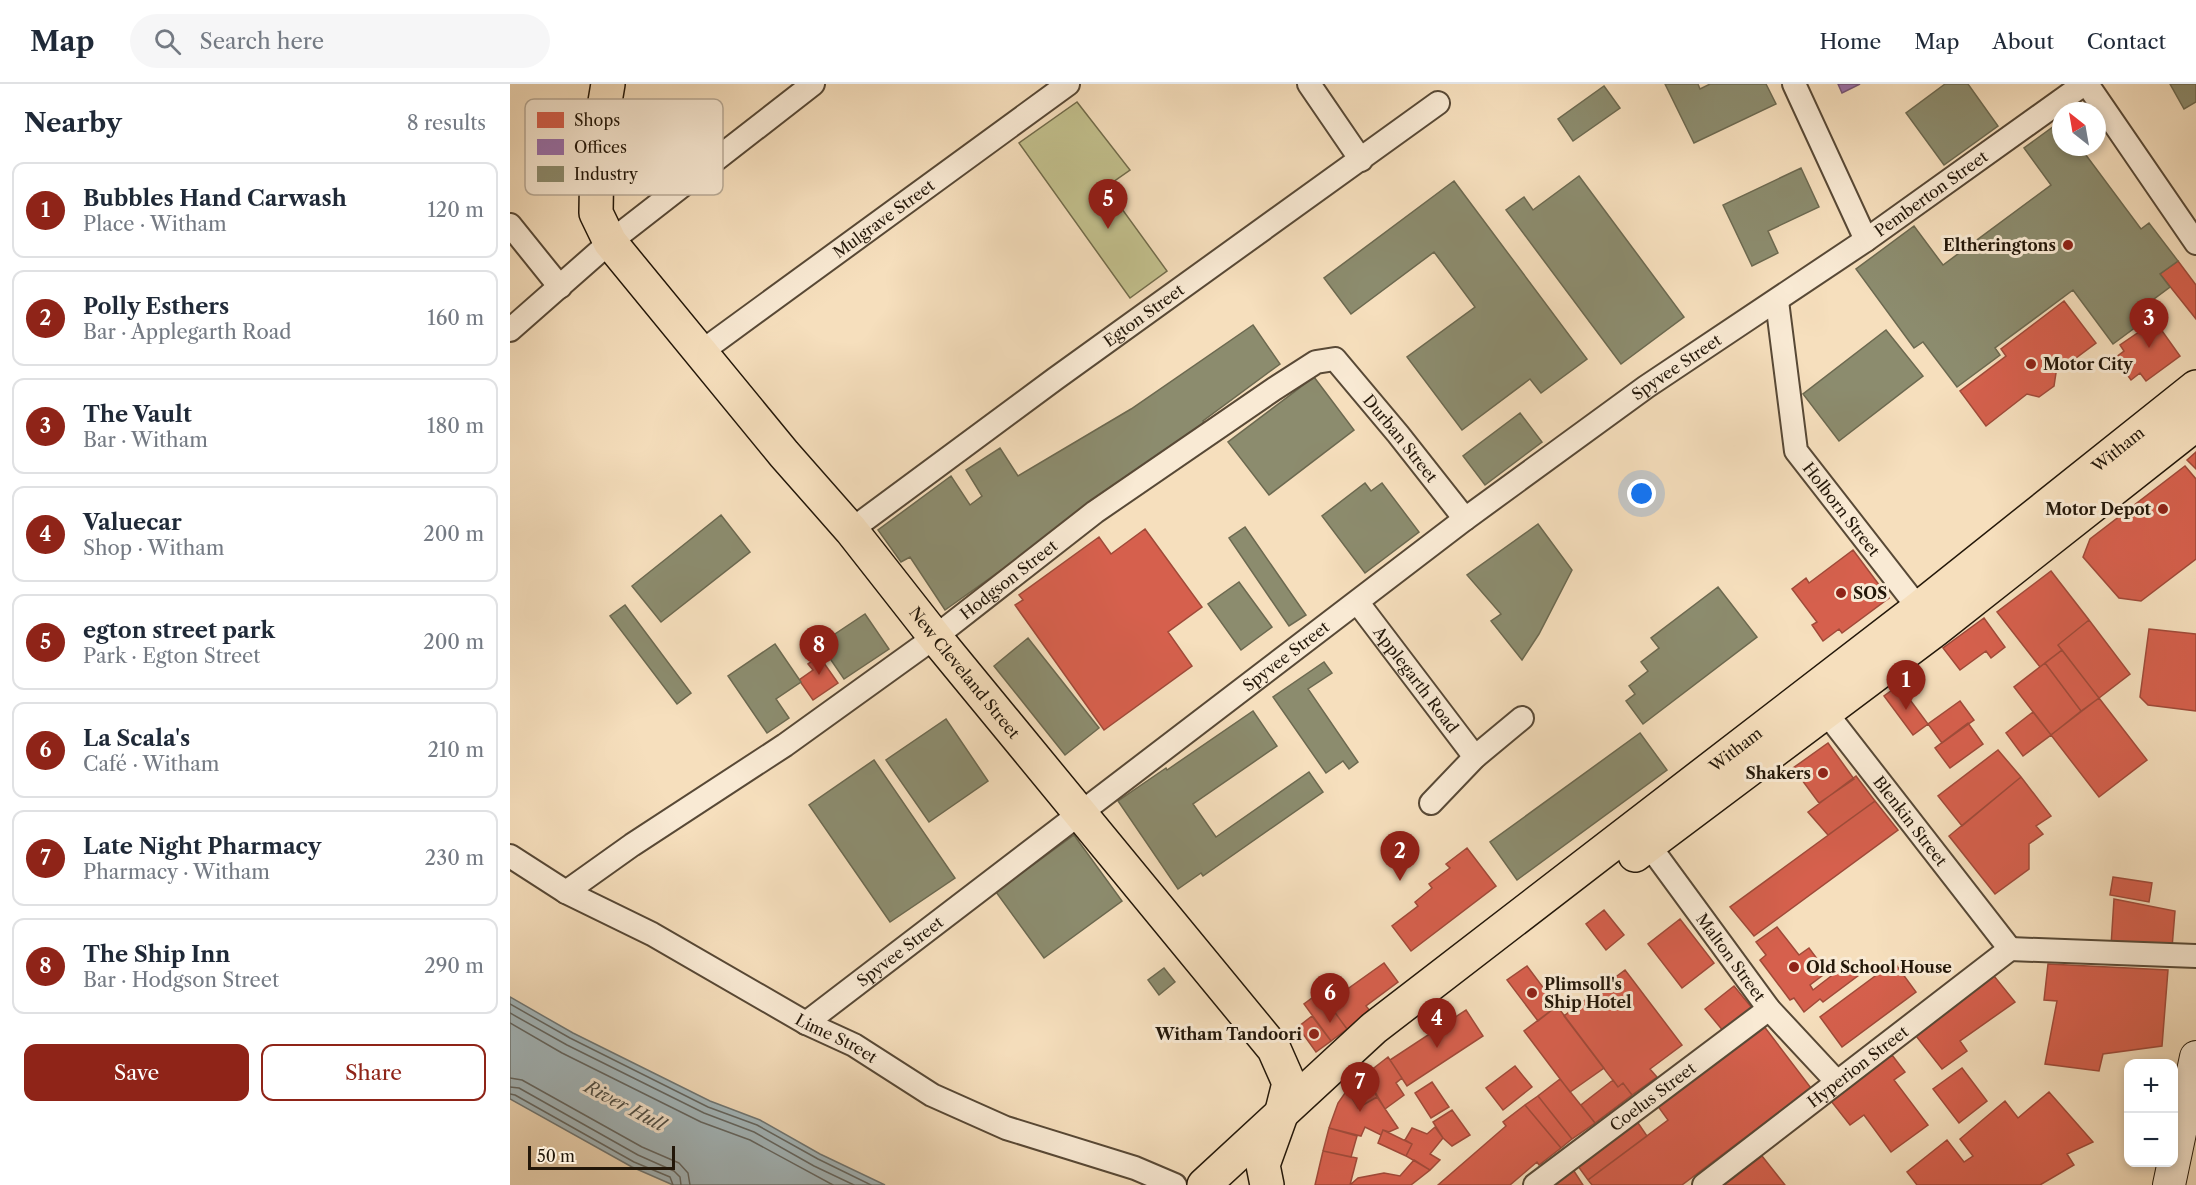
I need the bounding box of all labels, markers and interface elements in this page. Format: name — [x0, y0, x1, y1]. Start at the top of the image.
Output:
search box — [130, 14, 550, 68]
text: Map — [30, 24, 94, 58]
icon: search — [151, 25, 184, 58]
text: Search here — [199, 28, 324, 55]
text: Home — [1820, 29, 1881, 54]
text: Map — [1914, 29, 1959, 54]
text: About — [1992, 29, 2054, 54]
text: Contact — [2087, 29, 2166, 54]
legend — [525, 99, 723, 195]
north arrow — [2052, 102, 2106, 156]
text: Nearby — [24, 107, 122, 139]
text: Shops — [574, 110, 620, 130]
text: 8 results — [407, 111, 486, 135]
text: Offices — [574, 137, 627, 157]
street label: Pemberton Street — [1870, 146, 1992, 241]
text: Industry — [574, 164, 639, 184]
street label: Mulgrave Street — [829, 175, 938, 262]
pin: 5 — [1088, 180, 1128, 229]
text: Bubbles Hand Carwash — [83, 185, 347, 212]
text: 1 — [41, 198, 50, 222]
text: 120 m — [427, 198, 484, 222]
text: Place · Witham — [83, 212, 227, 236]
place label: Eltheringtons — [1943, 235, 2056, 255]
marker: Eltheringtons — [2061, 238, 2075, 252]
street label: Egton Street — [1099, 279, 1188, 351]
text: Polly Esthers — [83, 293, 229, 320]
pin: 3 — [2130, 298, 2168, 348]
text: 2 — [40, 306, 51, 330]
text: 160 m — [427, 306, 484, 330]
text: Bar · Applegarth Road — [83, 320, 291, 344]
street label: Spyvee Street — [1628, 329, 1725, 404]
place label: Motor City — [2043, 354, 2134, 374]
marker: Motor City — [2024, 357, 2038, 371]
street label: Durban Street — [1359, 390, 1442, 487]
text: The Vault — [83, 401, 192, 428]
text: 3 — [40, 414, 51, 438]
text: 180 m — [427, 414, 484, 438]
street label: Witham — [2087, 422, 2148, 477]
text: Bar · Witham — [83, 428, 208, 452]
street label: Holborn Street — [1799, 458, 1884, 560]
your location — [1627, 479, 1656, 508]
place label: Motor Depot — [2045, 499, 2152, 519]
marker: Motor Depot — [2156, 502, 2170, 516]
text: Valuecar — [83, 509, 182, 536]
text: 4 — [40, 522, 51, 546]
text: 200 m — [423, 522, 484, 546]
street label: Hodgson Street — [956, 535, 1061, 624]
text: Shop · Witham — [83, 536, 224, 560]
place label: SOS — [1853, 583, 1887, 603]
marker: SOS — [1834, 586, 1848, 600]
street label: New Cleveland Street — [905, 603, 1024, 743]
street label: Spyvee Street — [1238, 616, 1333, 696]
text: egton street park — [83, 617, 275, 644]
street label: Applegarth Road — [1369, 621, 1463, 737]
pin: 8 — [800, 626, 838, 675]
text: 5 — [40, 630, 51, 654]
text: 200 m — [423, 630, 484, 654]
text: Park · Egton Street — [83, 644, 260, 668]
pin: 1 — [1886, 660, 1926, 710]
street label: Witham — [1704, 723, 1766, 777]
text: La Scala's — [83, 725, 190, 752]
text: 6 — [40, 738, 51, 762]
text: 210 m — [427, 738, 484, 762]
text: Café · Witham — [83, 752, 219, 776]
place label: Shakers — [1746, 763, 1811, 783]
marker: Shakers — [1816, 766, 1830, 780]
street label: Blenkin Street — [1869, 772, 1952, 870]
pin: 2 — [1380, 832, 1420, 881]
text: Late Night Pharmacy — [83, 833, 321, 860]
text: 7 — [40, 846, 51, 870]
text: 230 m — [425, 846, 484, 870]
text: Pharmacy · Witham — [83, 860, 270, 884]
street label: Malton Street — [1692, 909, 1770, 1006]
street label: Spyvee Street — [852, 912, 947, 991]
text: The Ship Inn — [83, 941, 230, 968]
text: 8 — [39, 954, 52, 978]
text: 290 m — [424, 954, 484, 978]
place label: Old School House — [1806, 957, 1952, 977]
marker: Old School House — [1787, 960, 1801, 974]
text: Bar · Hodgson Street — [83, 968, 279, 992]
pin: 6 — [1310, 974, 1350, 1023]
place label: Plimsoll's Ship Hotel — [1544, 974, 1632, 1012]
marker: Plimsoll's Ship Hotel — [1525, 986, 1539, 1000]
pin: 4 — [1418, 998, 1456, 1048]
street label: Lime Street — [792, 1009, 881, 1067]
street label: Hyperion Street — [1803, 1021, 1912, 1112]
place label: Witham Tandoori — [1154, 1024, 1302, 1044]
marker: Witham Tandoori — [1307, 1027, 1321, 1041]
button: Save — [24, 1044, 249, 1101]
button: Share — [261, 1044, 486, 1101]
street label: Coelus Street — [1606, 1058, 1700, 1135]
map controls — [2124, 1059, 2178, 1167]
button: + — [2124, 1059, 2178, 1113]
pin: 7 — [1340, 1062, 1380, 1112]
water label: River Hull — [579, 1075, 671, 1137]
button: − — [2124, 1113, 2178, 1167]
scale bar — [528, 1143, 675, 1170]
text: 50 m — [537, 1146, 575, 1166]

